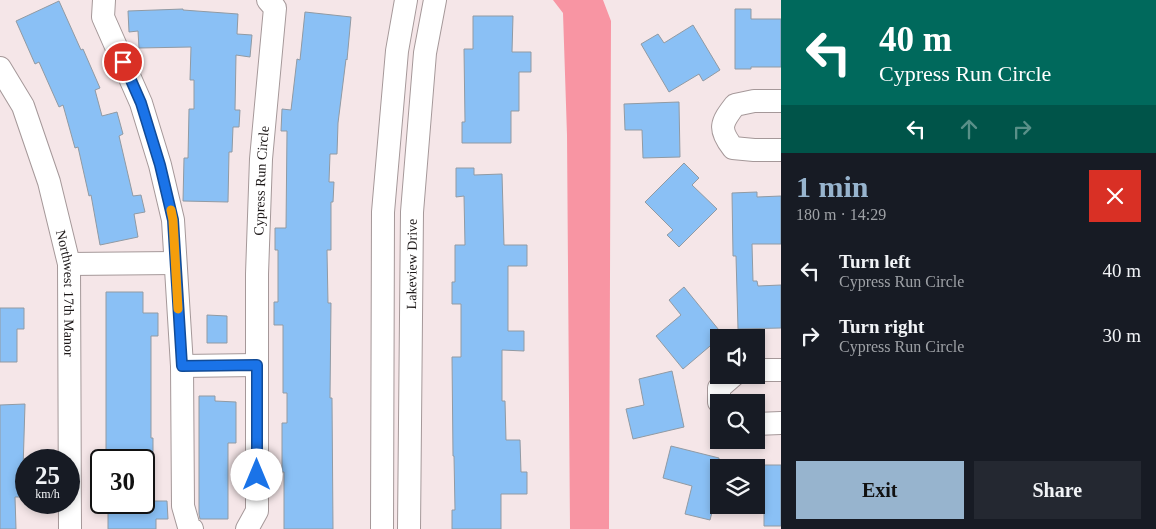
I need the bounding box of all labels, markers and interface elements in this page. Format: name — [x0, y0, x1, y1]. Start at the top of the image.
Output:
icon: left — [796, 20, 861, 85]
text: 40 m — [879, 20, 952, 59]
pin — [102, 41, 144, 83]
icon: arrive — [109, 48, 137, 76]
text: Cypress Run Circle — [879, 61, 1051, 86]
icon: left — [902, 115, 930, 143]
icon: ahead — [955, 115, 983, 143]
icon: right — [1008, 115, 1036, 143]
street label: Cypress Run Circle — [251, 125, 272, 236]
text: 1 min — [796, 170, 869, 203]
button: close — [1089, 170, 1141, 222]
text: 180 m · 14:29 — [796, 206, 886, 223]
street label: Lakeview Drive — [404, 219, 419, 309]
street label: Northwest 17th Manor — [53, 228, 77, 357]
text: Turn left — [839, 251, 911, 272]
icon: left — [796, 257, 824, 285]
text: 40 m — [1102, 260, 1141, 281]
text: Cypress Run Circle — [839, 273, 964, 290]
text: Turn right — [839, 316, 924, 337]
icon: right — [796, 322, 824, 350]
text: 30 m — [1102, 325, 1141, 346]
map controls — [710, 329, 765, 514]
button: sound — [710, 329, 765, 384]
text: Cypress Run Circle — [839, 338, 964, 355]
button: search — [710, 394, 765, 449]
position arrow — [230, 448, 282, 500]
speed limit sign: 30 — [90, 449, 155, 514]
button: layers — [710, 459, 765, 514]
button: Exit — [796, 461, 964, 519]
button: Share — [974, 461, 1141, 519]
text: 25 — [35, 462, 60, 489]
text: km/h — [35, 487, 60, 501]

